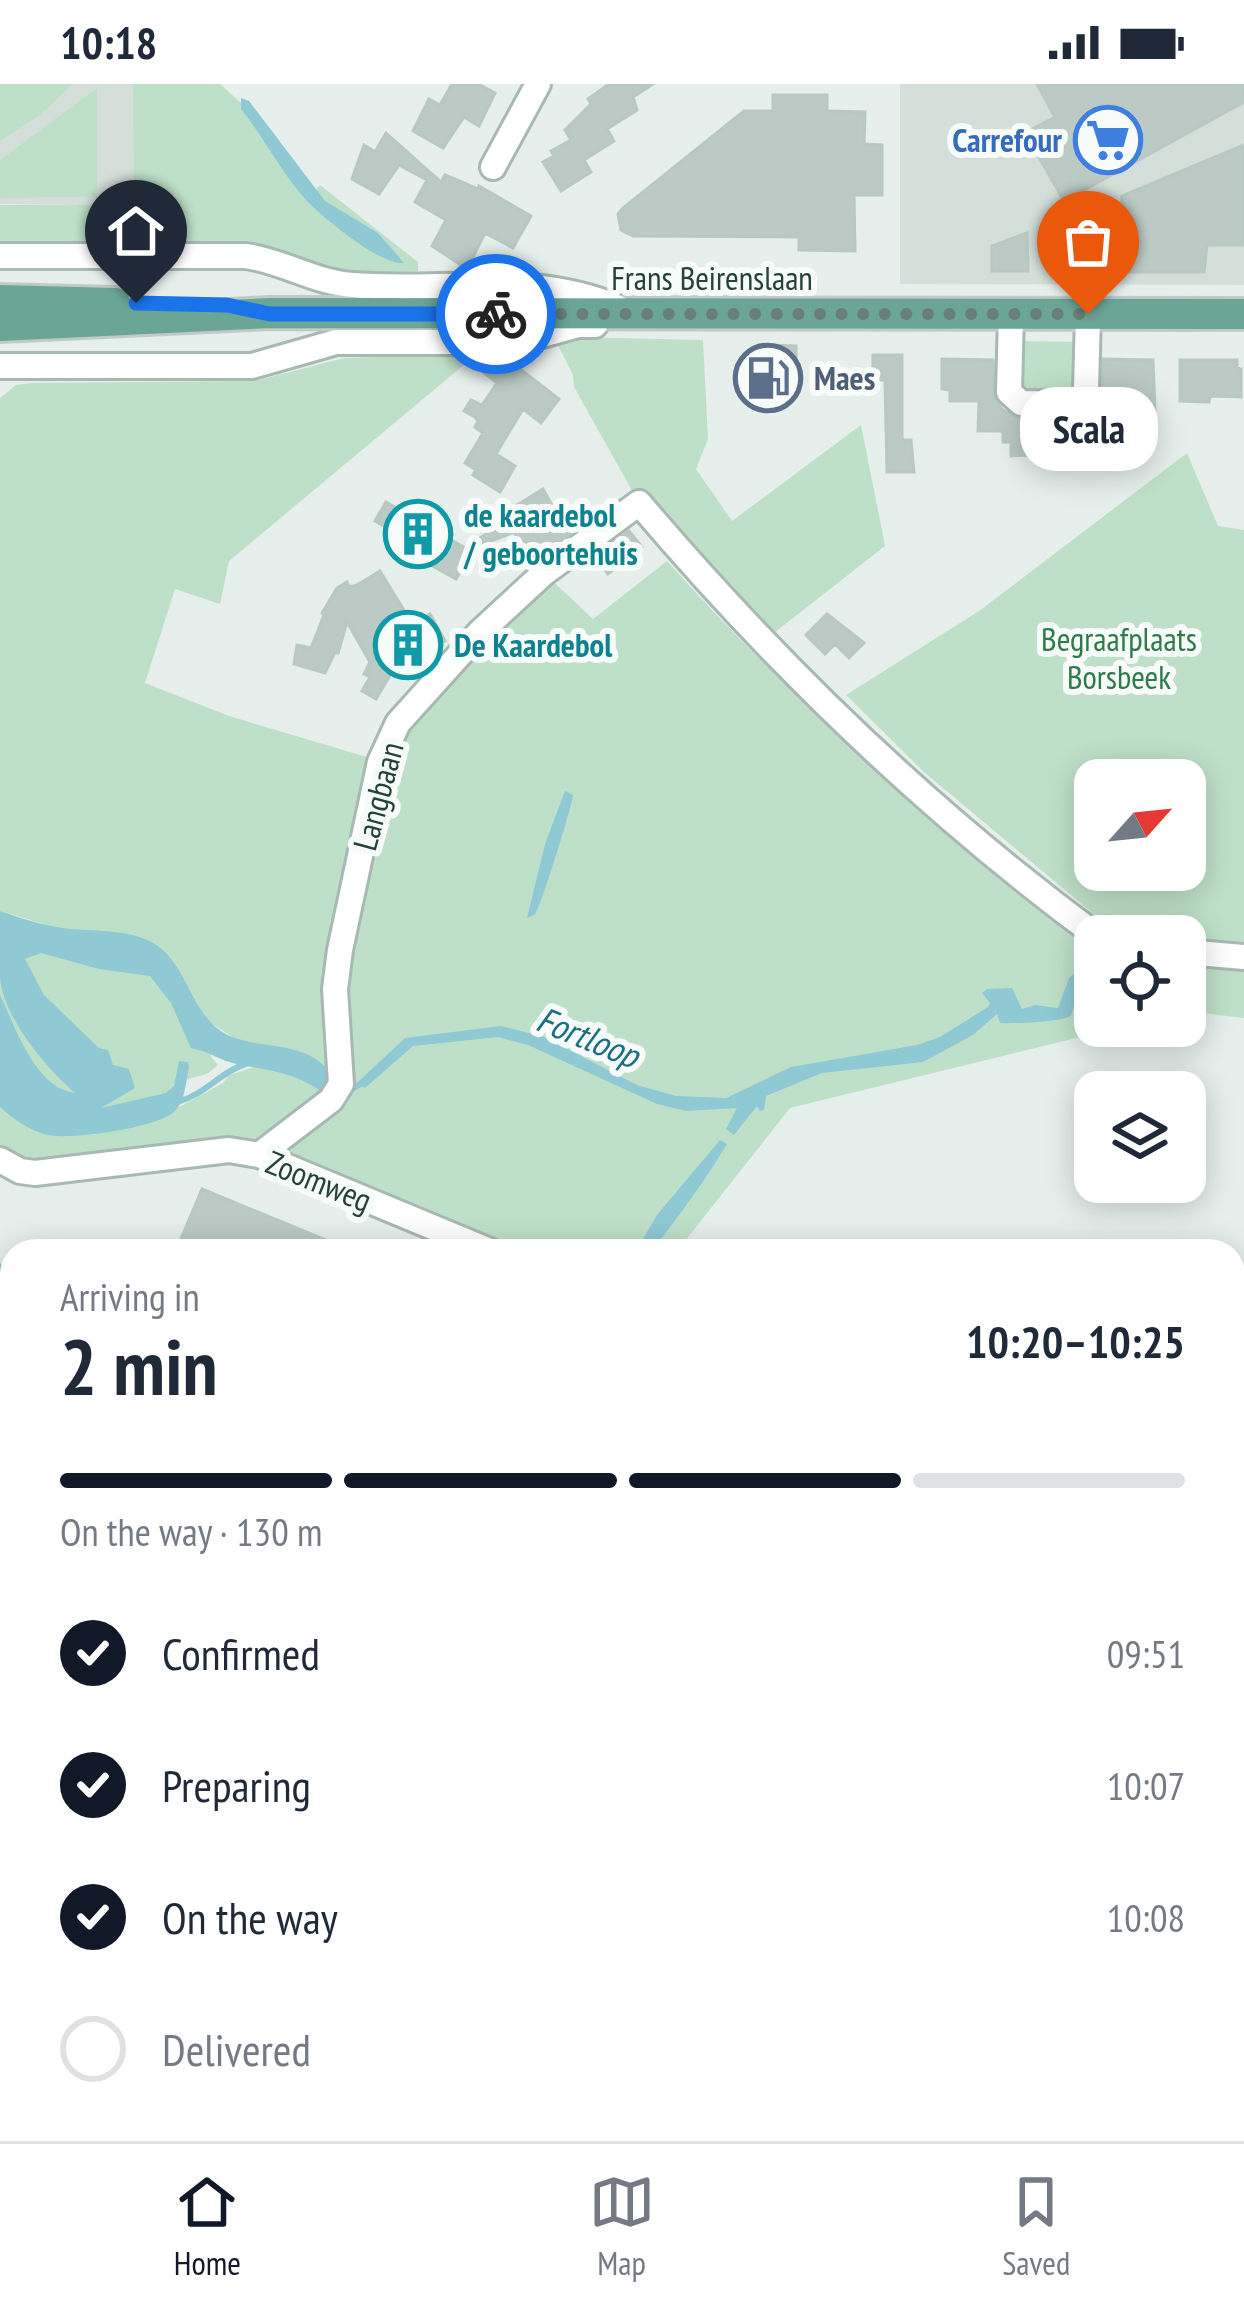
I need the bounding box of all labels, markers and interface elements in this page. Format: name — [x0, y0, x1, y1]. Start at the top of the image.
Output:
text: 10:18 — [60, 13, 157, 71]
supermarket icon: Carrefour — [1073, 105, 1143, 175]
place label: Carrefour — [952, 118, 1062, 161]
pin — [85, 180, 187, 303]
pin — [1037, 191, 1139, 314]
icon: home — [103, 198, 169, 264]
icon: bag — [1055, 209, 1121, 275]
courier — [436, 254, 556, 374]
street label: Frans Beirenslaan — [611, 256, 813, 299]
icon: bike — [463, 281, 529, 347]
fuel station icon: Maes — [733, 343, 803, 413]
place label: Maes — [814, 356, 875, 399]
callout: Scala — [1019, 386, 1157, 470]
text: Scala — [1053, 403, 1125, 454]
place label: de kaardebol / geboortehuis — [463, 493, 638, 574]
building icon: de kaardebol / geboortehuis — [383, 499, 453, 569]
building icon: De Kaardebol — [373, 610, 443, 680]
park label: Begraafplaats Borsbeek — [1041, 617, 1197, 698]
place label: De Kaardebol — [454, 623, 613, 666]
street label: Langbaan — [342, 737, 413, 855]
north arrow — [1074, 759, 1206, 891]
map controls — [1074, 759, 1206, 1203]
button: locate — [1074, 915, 1206, 1047]
water label: Fortloop — [530, 995, 648, 1079]
button: layers — [1074, 1071, 1206, 1203]
street label: Zoomweg — [260, 1140, 378, 1221]
text: Arriving in — [60, 1271, 200, 1322]
text: 10:20–10:25 — [966, 1312, 1185, 1370]
text: 2 min — [60, 1316, 218, 1417]
text: On the way · 130 m — [60, 1506, 322, 1557]
icon: check — [60, 1620, 126, 1686]
text: Confirmed — [162, 1624, 320, 1682]
text: 09:51 — [1107, 1628, 1185, 1679]
icon: check — [60, 1752, 126, 1818]
text: Preparing — [162, 1756, 311, 1814]
text: 10:07 — [1107, 1760, 1185, 1811]
icon: check — [60, 1884, 126, 1950]
text: On the way — [162, 1888, 338, 1946]
text: 10:08 — [1107, 1892, 1185, 1943]
text: Delivered — [162, 2020, 311, 2078]
tab: Home — [174, 2169, 241, 2284]
tab: Map — [589, 2169, 655, 2284]
tab: Saved — [1002, 2169, 1070, 2284]

